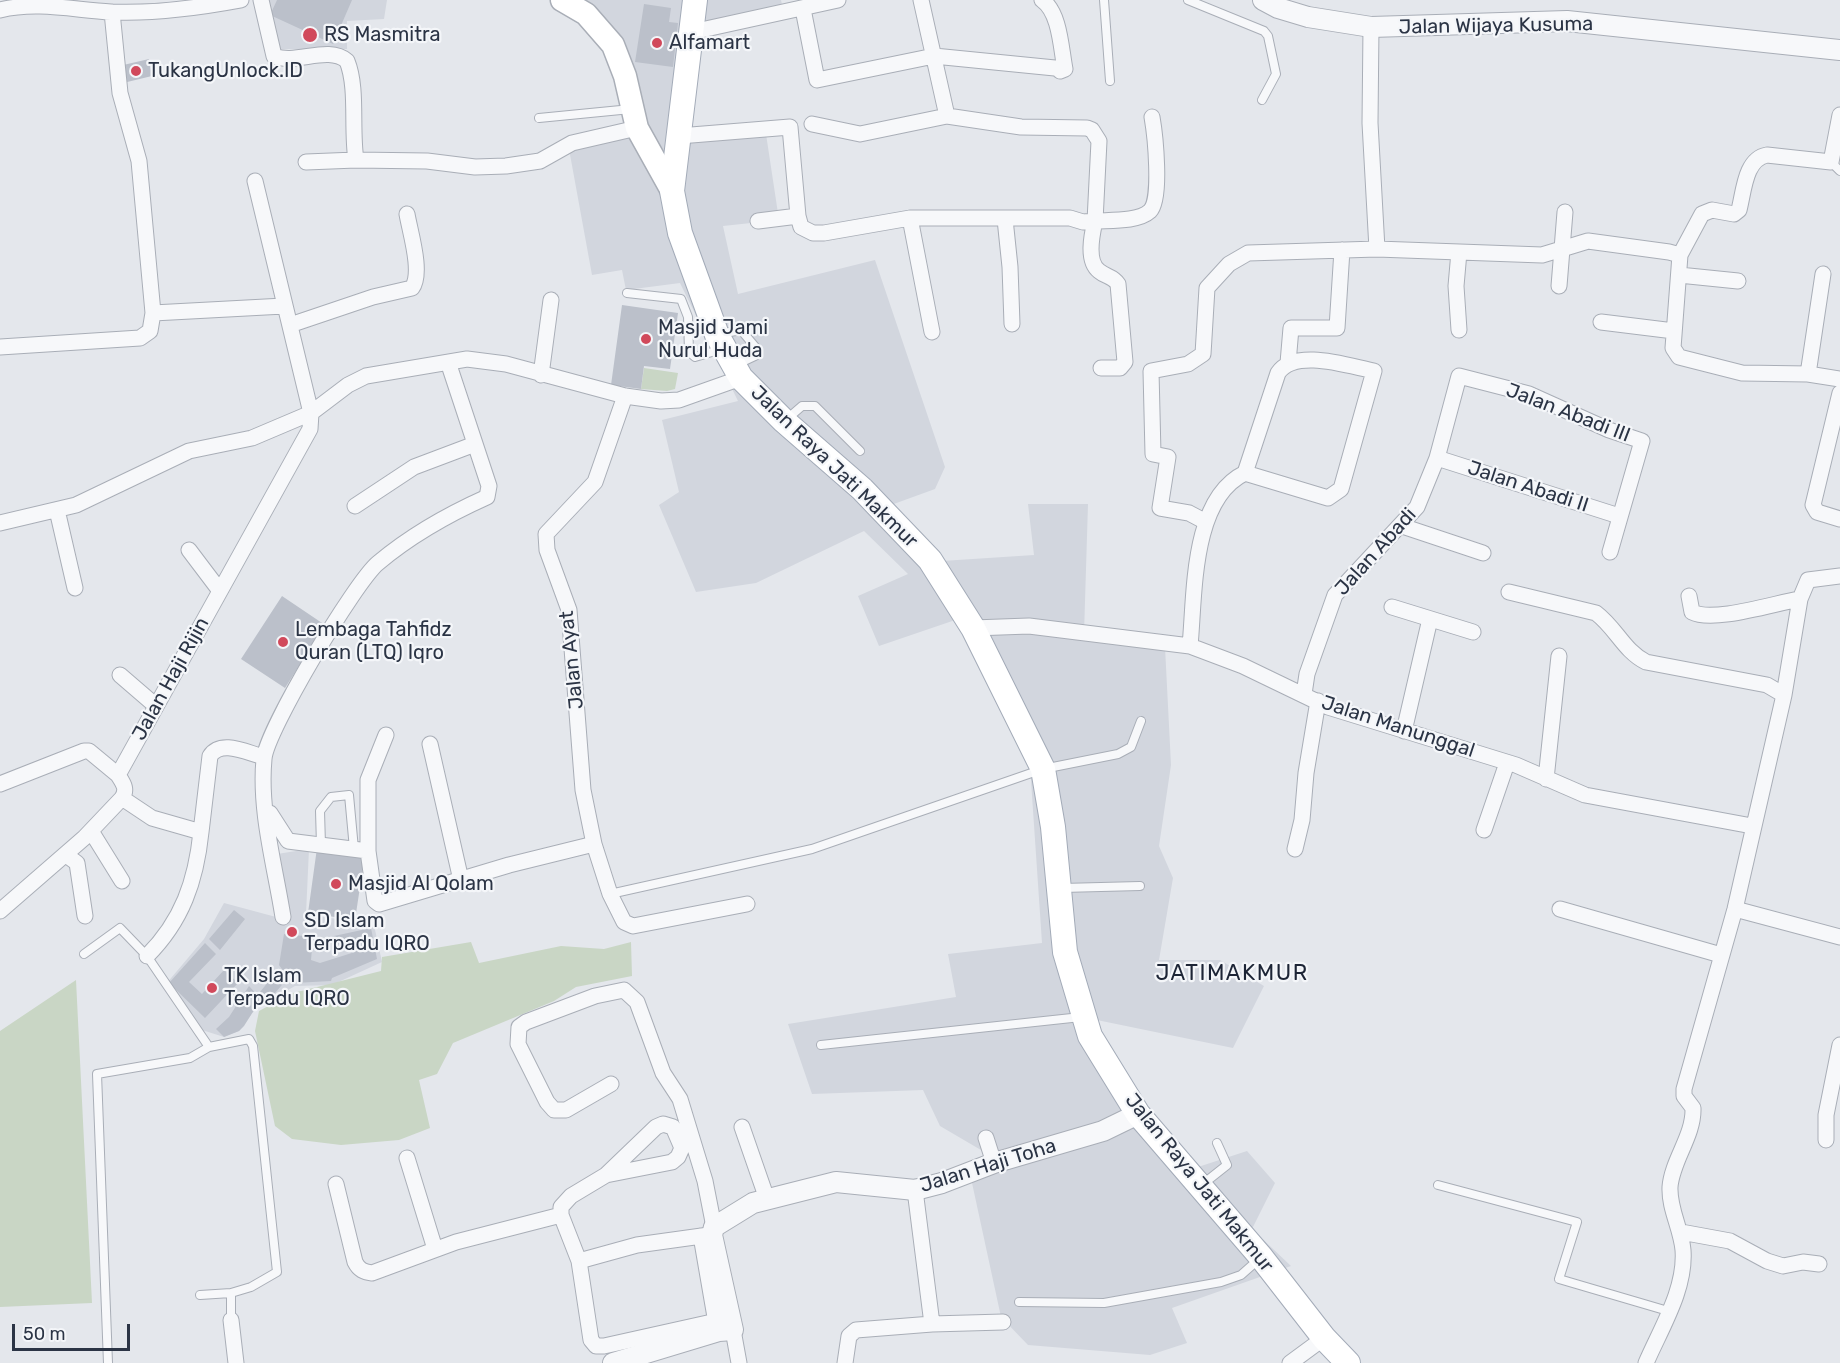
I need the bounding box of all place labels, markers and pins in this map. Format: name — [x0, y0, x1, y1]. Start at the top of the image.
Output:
place label: RS Masmitra — [324, 23, 440, 47]
marker: RS Masmitra — [301, 26, 319, 44]
place label: Alfamart — [669, 31, 750, 55]
marker: Alfamart — [650, 36, 664, 50]
place label: TukangUnlock.ID — [148, 59, 303, 83]
marker: TukangUnlock.ID — [129, 64, 143, 78]
place label: Masjid Jami Nurul Huda — [658, 316, 768, 363]
marker: Masjid Jami Nurul Huda — [639, 332, 653, 346]
place label: Lembaga Tahfidz Quran (LTQ) Iqro — [295, 618, 452, 665]
marker: Lembaga Tahfidz Quran (LTQ) Iqro — [276, 635, 290, 649]
place label: Masjid Al Qolam — [348, 872, 494, 896]
marker: Masjid Al Qolam — [329, 877, 343, 891]
place label: SD Islam Terpadu IQRO — [304, 909, 430, 956]
marker: SD Islam Terpadu IQRO — [285, 925, 299, 939]
place label: TK Islam Terpadu IQRO — [224, 964, 350, 1011]
marker: TK Islam Terpadu IQRO — [205, 981, 219, 995]

